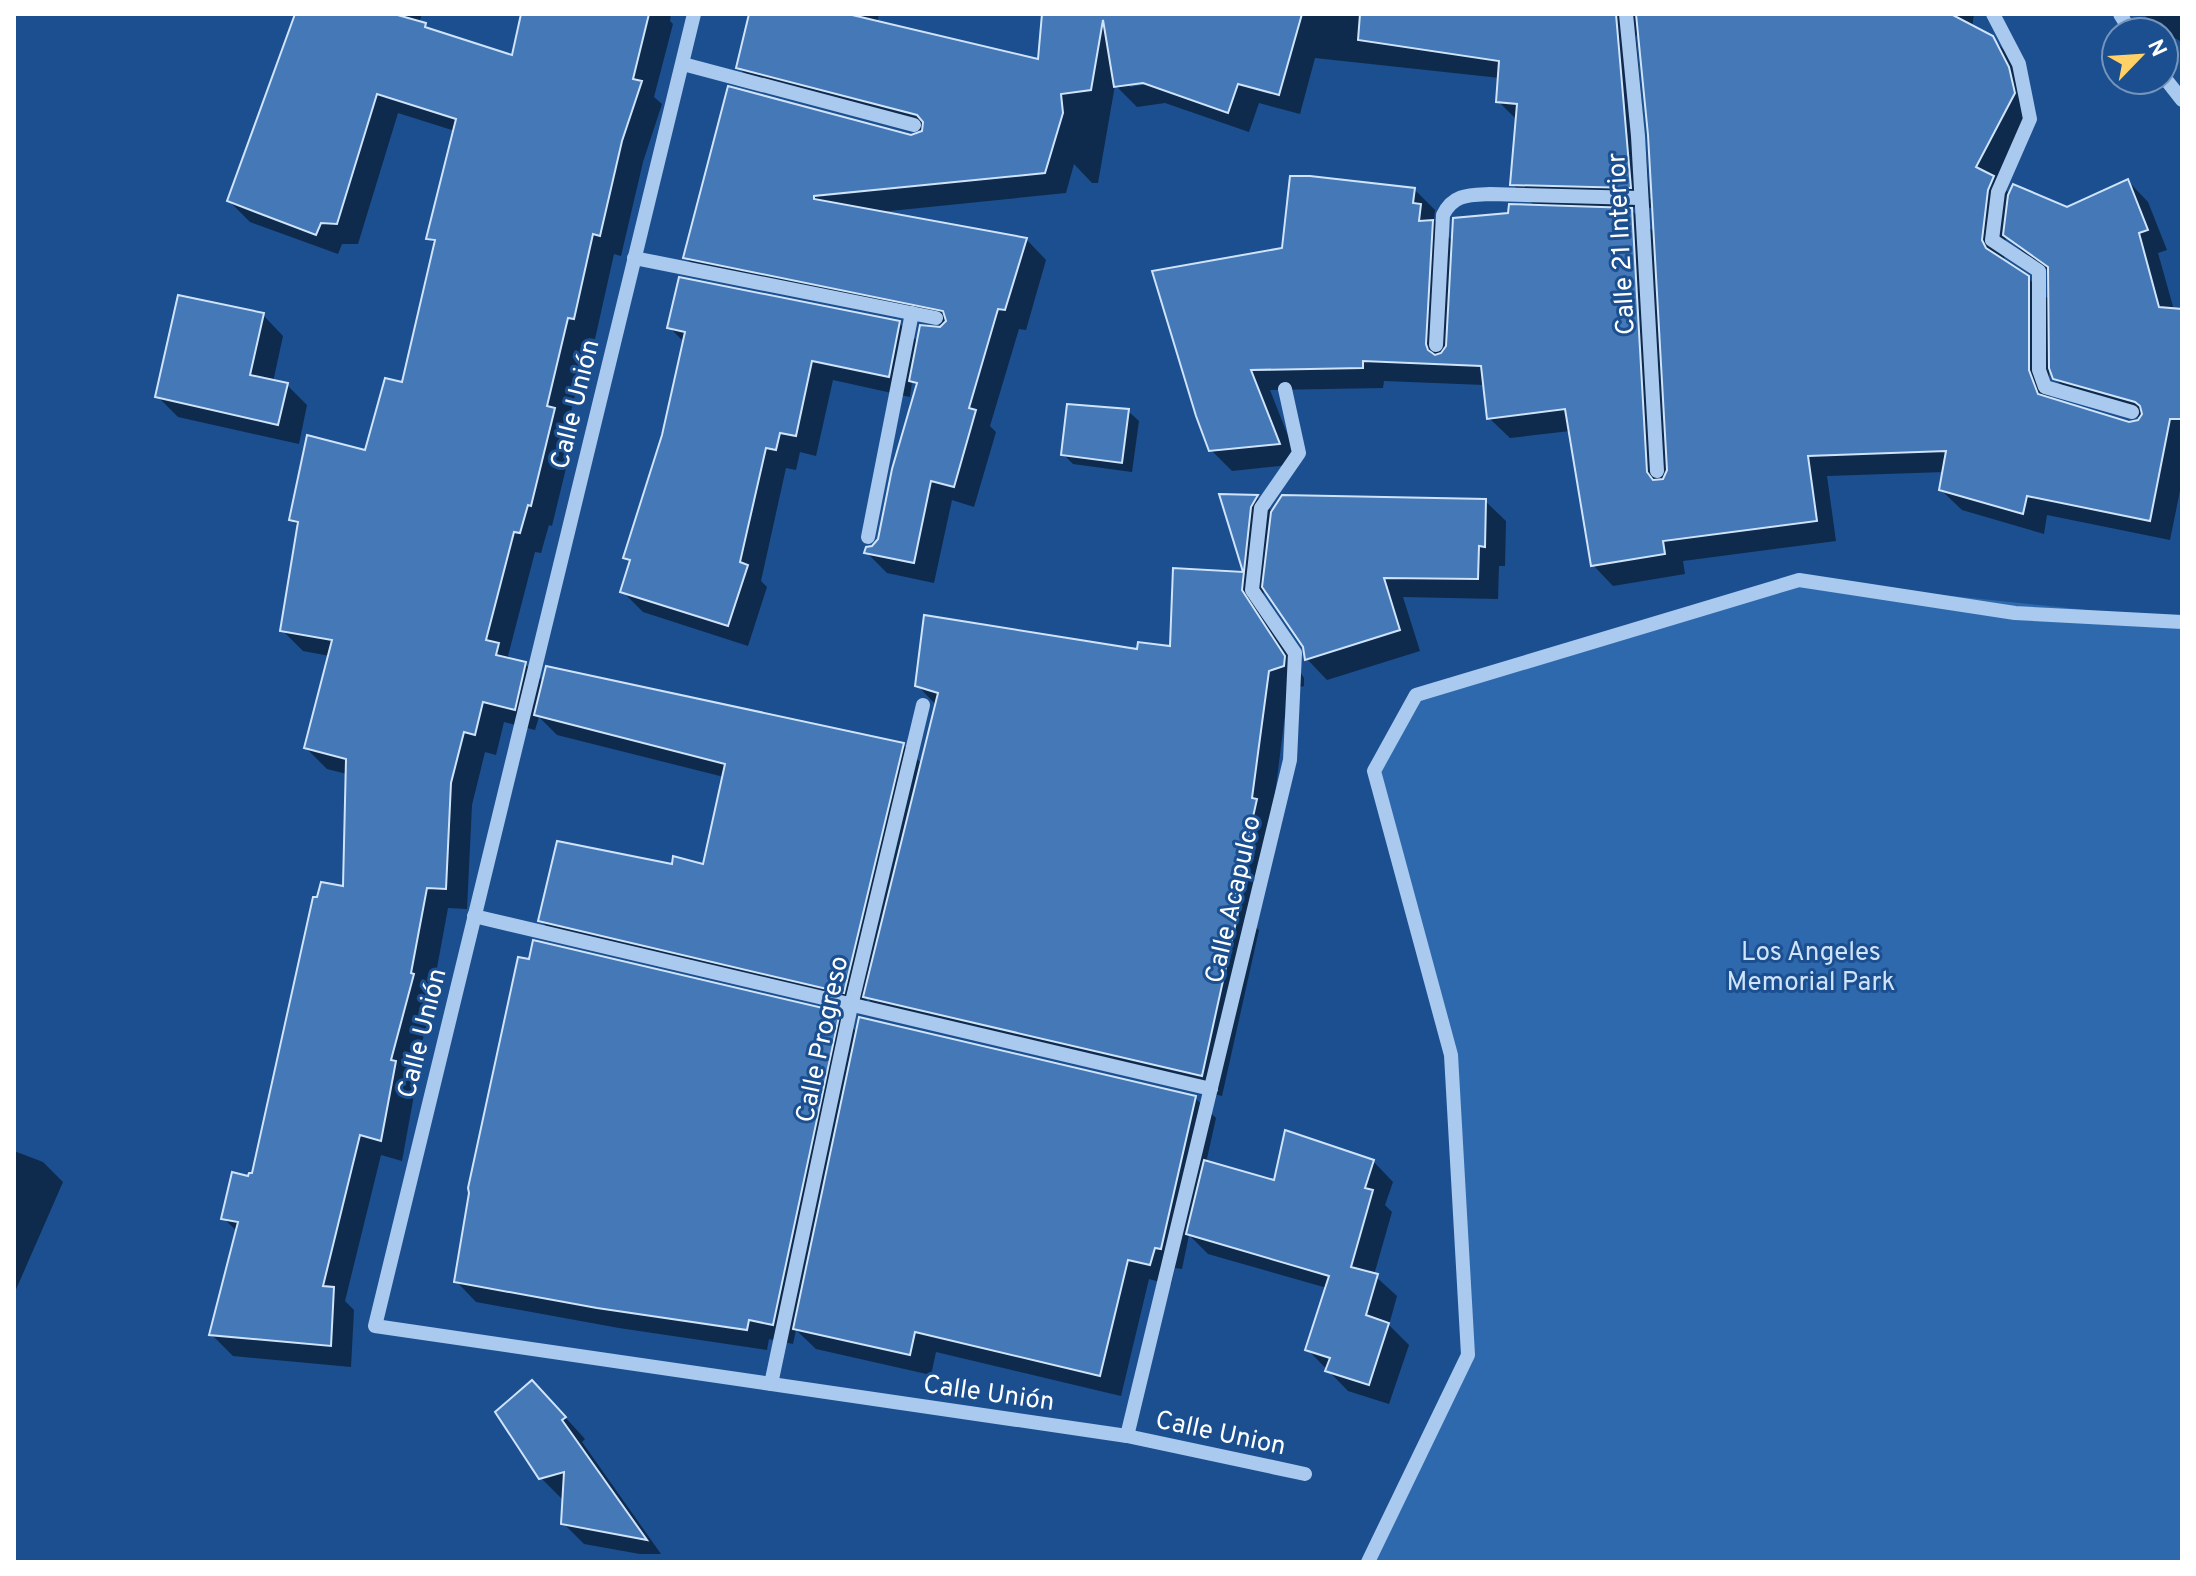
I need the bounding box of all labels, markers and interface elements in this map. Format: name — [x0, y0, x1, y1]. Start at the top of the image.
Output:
north arrow — [2100, 16, 2180, 96]
text: N — [2140, 36, 2171, 61]
street label: Calle 21 Interior — [1601, 152, 1644, 336]
street label: Calle Unión — [544, 336, 608, 473]
street label: Calle Acapulco — [1199, 812, 1270, 987]
park label: Los Angeles Memorial Park — [1727, 937, 1895, 1000]
street label: Calle Progreso — [790, 953, 857, 1126]
street label: Calle Unión — [391, 965, 455, 1102]
street label: Calle Unión — [921, 1369, 1057, 1420]
street label: Calle Union — [1152, 1405, 1289, 1464]

